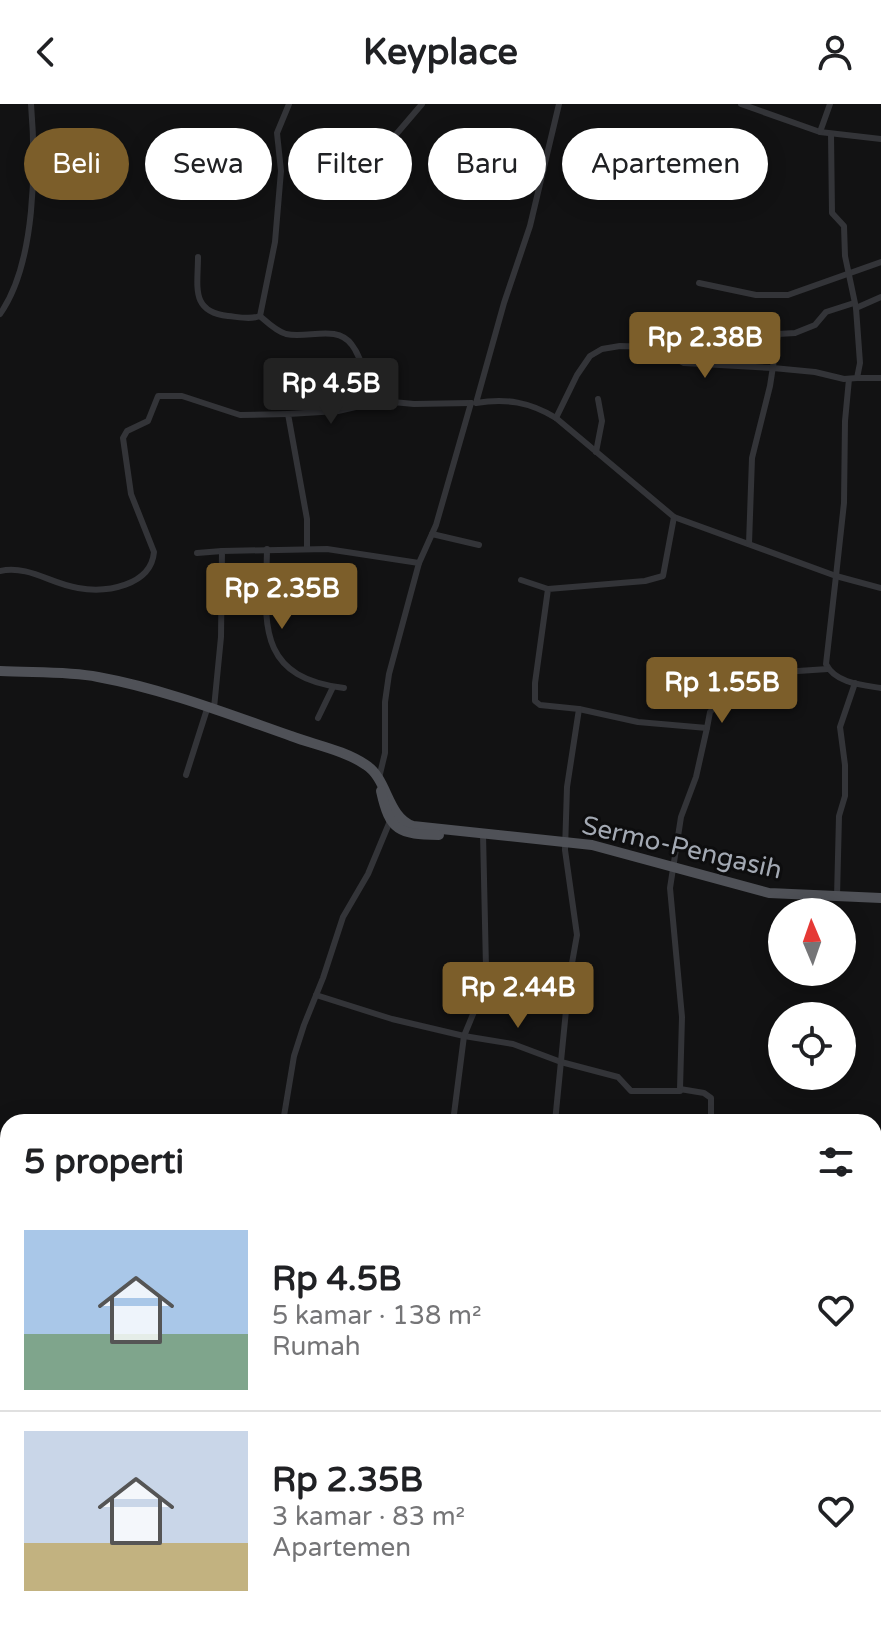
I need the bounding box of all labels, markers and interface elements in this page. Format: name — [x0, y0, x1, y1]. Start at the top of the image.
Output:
icon: back — [24, 30, 68, 74]
icon: person — [813, 30, 857, 74]
text: Keyplace — [363, 31, 518, 74]
chip: Beli — [24, 128, 129, 200]
chip: Sewa — [145, 128, 272, 200]
chip: Filter — [288, 128, 412, 200]
chip: Baru — [428, 128, 546, 200]
chip: Apartemen — [562, 128, 768, 200]
pin: Rp 2.38B — [622, 312, 788, 380]
text: Rp 2.38B — [647, 322, 763, 353]
pin: Rp 4.5B — [257, 358, 405, 426]
text: Rp 4.5B — [281, 368, 381, 399]
pin: Rp 2.35B — [199, 563, 365, 631]
text: Rp 2.35B — [224, 573, 340, 604]
pin: Rp 1.55B — [639, 657, 805, 725]
text: Rp 1.55B — [664, 667, 780, 698]
street label: Sermo-Pengasih — [579, 809, 785, 886]
north arrow — [768, 898, 856, 986]
map controls — [768, 898, 856, 1090]
pin: Rp 2.44B — [435, 962, 601, 1030]
text: Rp 2.44B — [461, 972, 575, 1003]
button: locate — [768, 1002, 856, 1090]
icon: filters — [814, 1140, 858, 1184]
text: 5 properti — [24, 1142, 184, 1183]
text: Rp 4.5B — [272, 1259, 402, 1300]
icon: home — [88, 1262, 184, 1358]
icon: heart — [814, 1288, 858, 1332]
text: 5 kamar · 138 m² — [272, 1300, 482, 1331]
text: Rumah — [272, 1331, 361, 1362]
text: Rp 2.35B — [272, 1460, 423, 1501]
icon: home — [88, 1463, 184, 1559]
icon: heart — [814, 1489, 858, 1533]
text: 3 kamar · 83 m² — [272, 1501, 465, 1532]
text: Apartemen — [272, 1532, 411, 1563]

